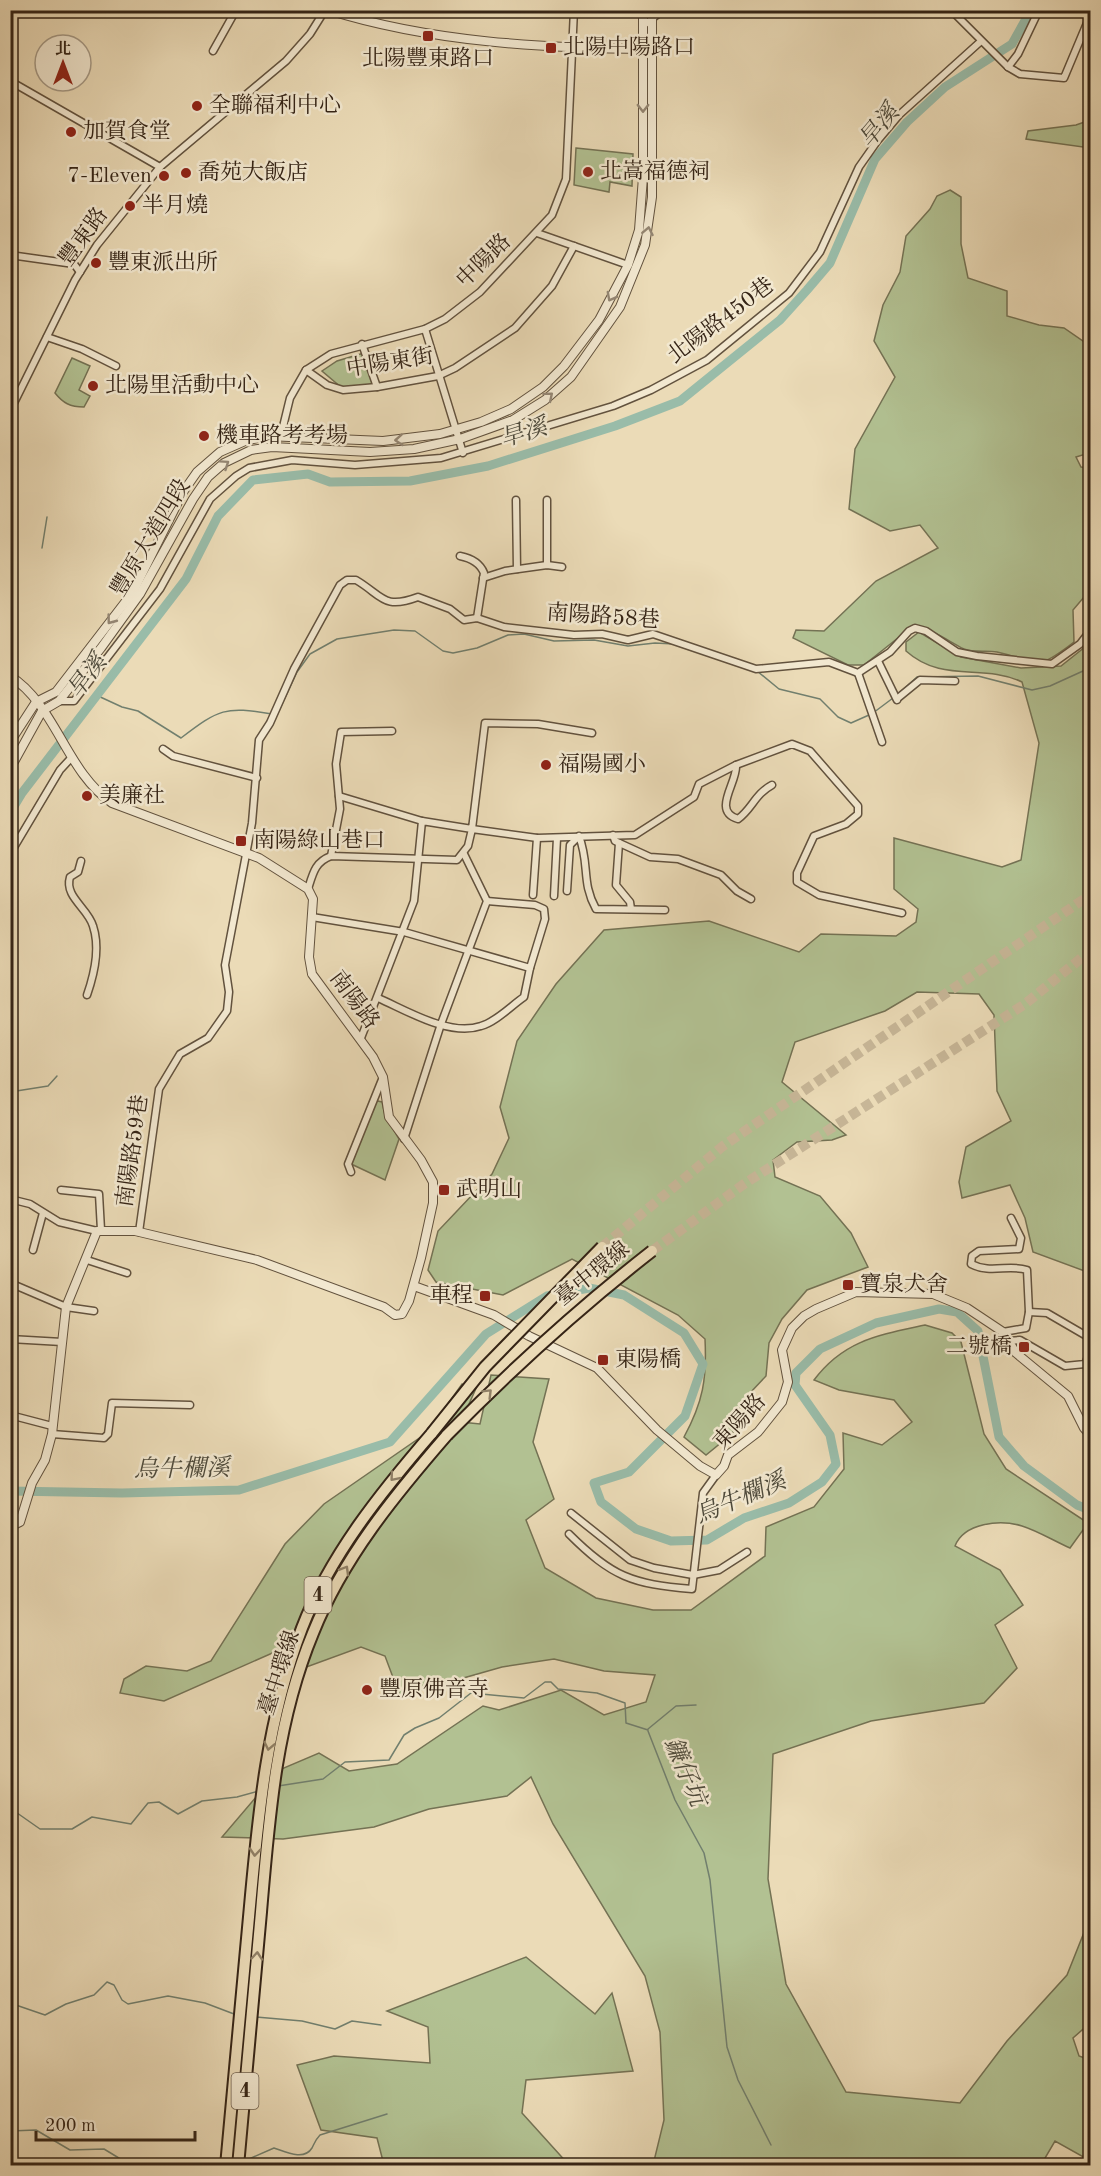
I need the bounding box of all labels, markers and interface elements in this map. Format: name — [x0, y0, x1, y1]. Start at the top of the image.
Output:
marker: 北陽豐東路口 — [421, 29, 435, 43]
north arrow — [33, 33, 93, 93]
place label: 北陽中陽路口 — [563, 35, 695, 59]
text: 北 — [55, 40, 71, 58]
marker: 北陽中陽路口 — [544, 41, 558, 55]
place label: 北陽豐東路口 — [362, 46, 494, 70]
place label: 全聯福利中心 — [209, 93, 341, 117]
water label: 旱溪 — [853, 97, 907, 153]
marker: 全聯福利中心 — [190, 99, 204, 113]
one-way arrow — [637, 103, 650, 112]
place label: 加賀食堂 — [83, 119, 171, 143]
marker: 加賀食堂 — [64, 125, 78, 139]
place label: 北嵩福德祠 — [600, 159, 710, 183]
place label: 喬苑大飯店 — [198, 160, 308, 184]
place label: 7-Eleven — [67, 165, 152, 187]
marker: 北嵩福德祠 — [581, 165, 595, 179]
marker: 喬苑大飯店 — [179, 166, 193, 180]
marker: 7-Eleven — [157, 169, 171, 183]
place label: 半月燒 — [142, 193, 208, 217]
marker: 半月燒 — [123, 199, 137, 213]
street label: 豐東路 — [54, 203, 112, 270]
one-way arrow — [641, 226, 654, 236]
street label: 中陽路 — [451, 229, 515, 292]
place label: 豐東派出所 — [108, 250, 218, 274]
marker: 豐東派出所 — [89, 256, 103, 270]
street label: 北陽路450巷 — [663, 273, 778, 368]
one-way arrow — [607, 291, 619, 302]
street label: 中陽東街 — [345, 343, 435, 381]
place label: 北陽里活動中心 — [105, 373, 259, 397]
marker: 北陽里活動中心 — [86, 379, 100, 393]
one-way arrow — [543, 392, 554, 403]
water label: 旱溪 — [497, 412, 553, 452]
place label: 機車路考考場 — [216, 423, 348, 447]
marker: 機車路考考場 — [197, 429, 211, 443]
one-way arrow — [394, 433, 403, 446]
one-way arrow — [218, 461, 229, 472]
street label: 豐原大道四段 — [106, 475, 194, 600]
street label: 南陽路58巷 — [546, 600, 661, 632]
one-way arrow — [108, 613, 119, 624]
water label: 旱溪 — [62, 646, 114, 703]
place label: 福陽國小 — [558, 752, 646, 776]
marker: 福陽國小 — [539, 758, 553, 772]
place label: 美廉社 — [99, 783, 165, 807]
marker: 美廉社 — [80, 789, 94, 803]
place label: 南陽綠山巷口 — [253, 828, 385, 852]
marker: 南陽綠山巷口 — [234, 834, 248, 848]
street label: 南陽路 — [325, 966, 384, 1033]
street label: 南陽路59巷 — [112, 1093, 152, 1209]
place label: 武明山 — [456, 1177, 522, 1201]
marker: 武明山 — [437, 1183, 451, 1197]
street label: 臺中環線 — [551, 1236, 634, 1310]
place label: 寶泉犬舍 — [860, 1272, 948, 1296]
marker: 寶泉犬舍 — [841, 1278, 855, 1292]
place label: 車程 — [429, 1283, 473, 1307]
marker: 車程 — [478, 1289, 492, 1303]
place label: 二號橋 — [946, 1334, 1012, 1358]
marker: 二號橋 — [1017, 1340, 1031, 1354]
place label: 東陽橋 — [615, 1347, 681, 1371]
marker: 東陽橋 — [596, 1353, 610, 1367]
street label: 東陽路 — [708, 1389, 770, 1454]
one-way arrow — [481, 1390, 492, 1401]
water label: 烏牛欄溪 — [134, 1454, 233, 1483]
water label: 烏牛欄溪 — [691, 1465, 793, 1529]
one-way arrow — [390, 1470, 401, 1481]
one-way arrow — [337, 1566, 349, 1576]
road number: 4 — [304, 1577, 332, 1613]
street label: 臺中環線 — [254, 1627, 304, 1718]
place label: 豐原佛音寺 — [379, 1677, 489, 1701]
marker: 豐原佛音寺 — [360, 1683, 374, 1697]
water label: 鐮仔坑 — [659, 1733, 713, 1814]
one-way arrow — [263, 1741, 276, 1751]
one-way arrow — [249, 1847, 262, 1856]
one-way arrow — [250, 1951, 263, 1960]
road number: 4 — [232, 2073, 258, 2109]
scale bar — [36, 2104, 195, 2142]
text: 200 m — [45, 2117, 96, 2135]

